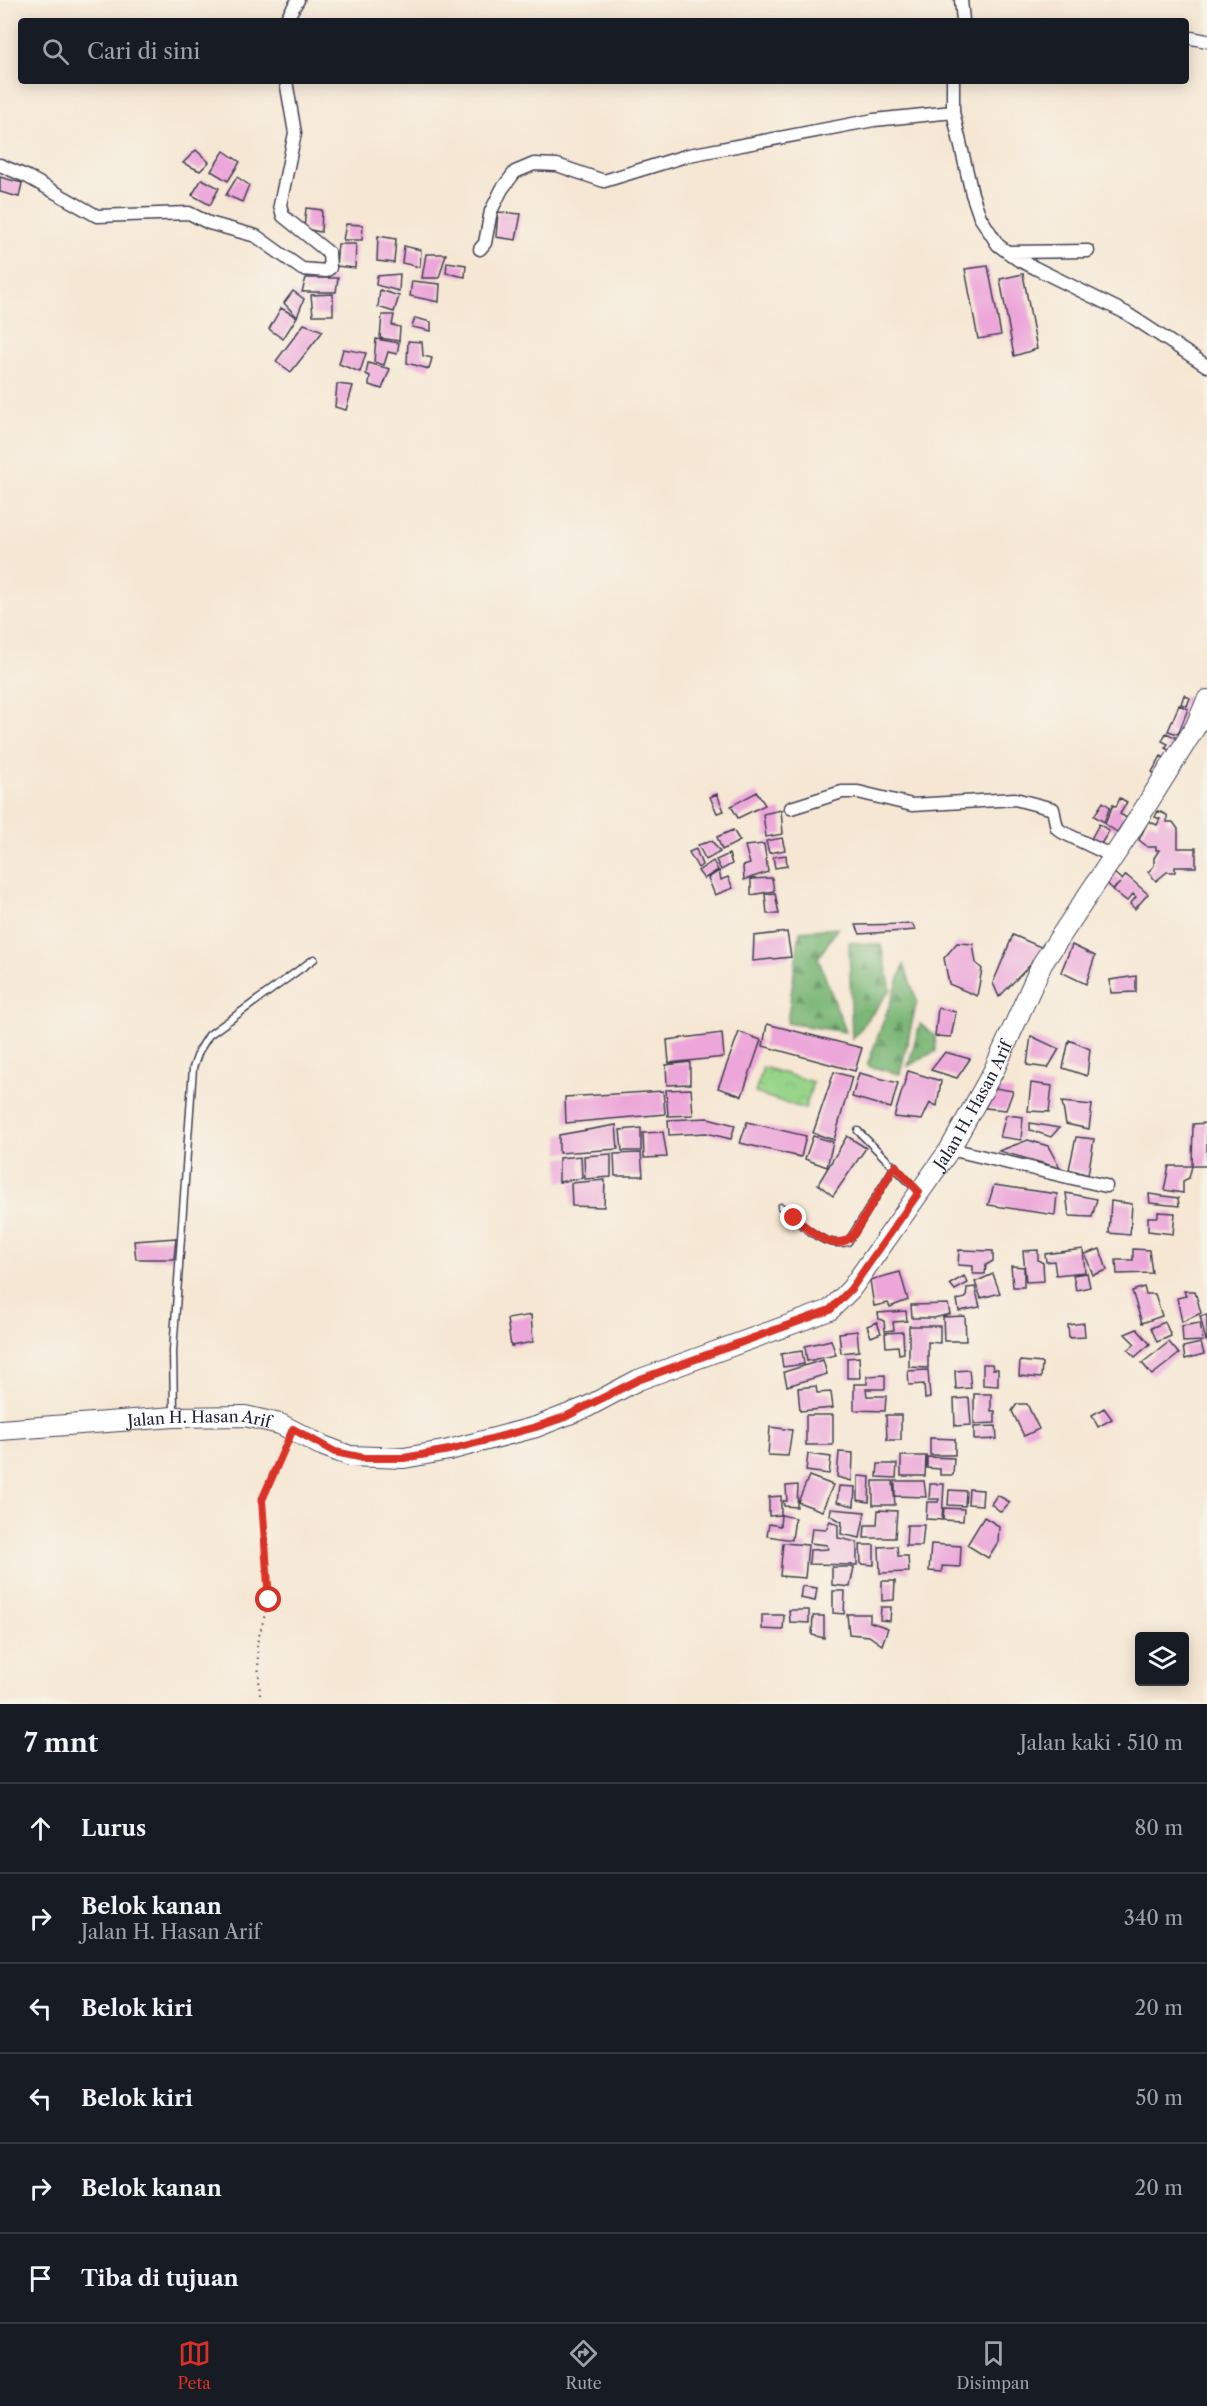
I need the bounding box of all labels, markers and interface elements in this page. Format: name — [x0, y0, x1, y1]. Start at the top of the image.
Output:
search box — [18, 18, 1189, 84]
icon: search — [39, 35, 72, 68]
text: Cari di sini — [87, 38, 200, 65]
street label: Jalan H. Hasan Arif — [927, 1035, 1017, 1175]
route end — [780, 1204, 806, 1230]
street label: Jalan H. Hasan Arif — [124, 1405, 275, 1432]
route start — [255, 1586, 281, 1612]
map controls — [1135, 1632, 1189, 1686]
button: layers — [1135, 1632, 1189, 1686]
text: 7 mnt — [24, 1727, 98, 1759]
text: Jalan kaki · 510 m — [1020, 1731, 1183, 1755]
icon: ahead — [24, 1812, 57, 1845]
text: Lurus — [81, 1815, 146, 1842]
text: 80 m — [1135, 1816, 1183, 1840]
text: Belok kanan — [81, 1893, 222, 1920]
icon: right — [24, 1902, 57, 1935]
text: 340 m — [1124, 1906, 1183, 1930]
text: Jalan H. Hasan Arif — [81, 1920, 261, 1944]
icon: left — [24, 1992, 57, 2025]
text: Belok kiri — [81, 1995, 193, 2022]
text: 20 m — [1135, 1996, 1183, 2020]
icon: left — [24, 2082, 57, 2115]
text: Belok kiri — [81, 2085, 193, 2112]
text: 50 m — [1136, 2086, 1183, 2110]
icon: right — [24, 2172, 57, 2205]
text: Belok kanan — [81, 2175, 222, 2202]
text: 20 m — [1135, 2176, 1183, 2200]
icon: arrive — [24, 2262, 57, 2295]
text: Tiba di tujuan — [81, 2265, 239, 2292]
tab: Peta — [177, 2337, 211, 2393]
tab: Rute — [566, 2337, 602, 2393]
tab: Disimpan — [957, 2337, 1030, 2393]

